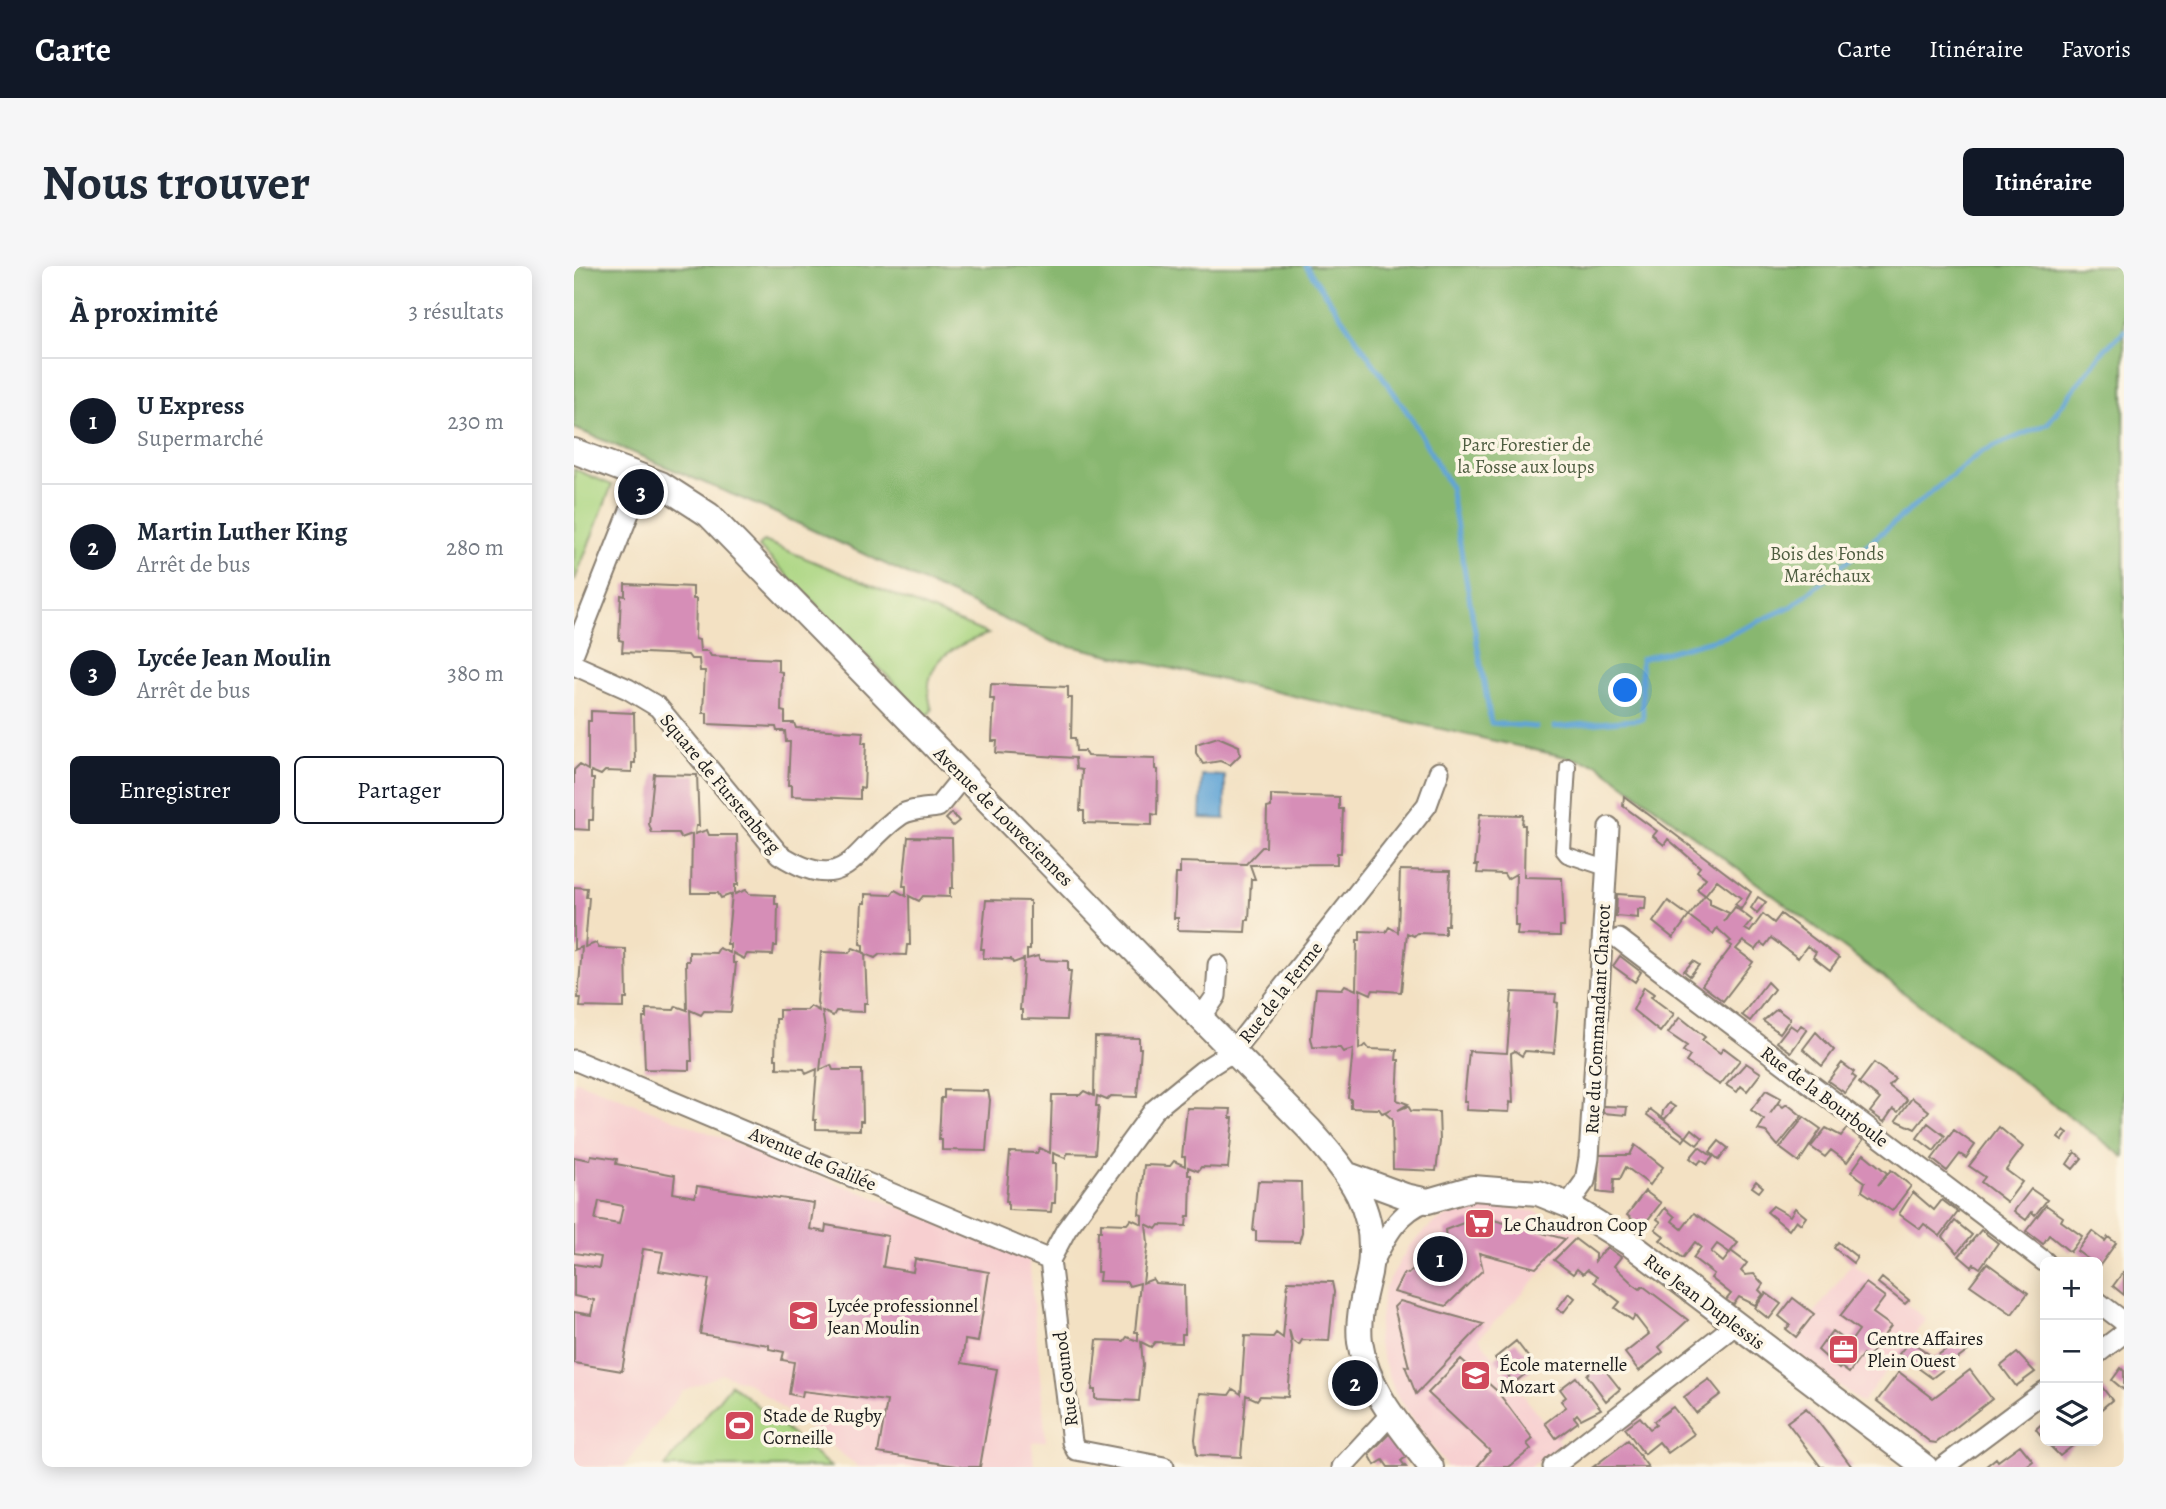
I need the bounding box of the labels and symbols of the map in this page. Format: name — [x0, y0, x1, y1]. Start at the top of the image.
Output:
park label: Parc Forestier de la Fosse aux loups — [1457, 432, 1595, 480]
pin: 3 — [618, 466, 664, 518]
park label: Bois des Fonds Maréchaux — [1770, 541, 1884, 589]
your location — [1608, 673, 1642, 707]
street label: Square de Furstenberg — [654, 708, 787, 860]
street label: Avenue de Louveciennes — [927, 740, 1079, 892]
street label: Rue du Commandant Charcot — [1579, 903, 1617, 1135]
street label: Rue de la Ferme — [1233, 936, 1329, 1049]
street label: Rue de la Bourboule — [1755, 1040, 1894, 1154]
street label: Avenue de Galilée — [744, 1120, 880, 1197]
supermarket icon: Le Chaudron Coop — [1463, 1207, 1497, 1241]
place label: Le Chaudron Coop — [1503, 1212, 1647, 1238]
pin: 1 — [1417, 1233, 1463, 1285]
street label: Rue Jean Duplessis — [1638, 1248, 1770, 1356]
place label: Lycée professionnel Jean Moulin — [827, 1293, 979, 1341]
school or university icon: Lycée professionnel Jean Moulin — [787, 1299, 821, 1333]
place label: Centre Affaires Plein Ouest — [1867, 1326, 1983, 1374]
street label: Rue Gounod — [1047, 1329, 1085, 1428]
office icon: Centre Affaires Plein Ouest — [1827, 1332, 1861, 1366]
place label: École maternelle Mozart — [1499, 1352, 1627, 1400]
pin: 2 — [1332, 1357, 1378, 1409]
school or university icon: École maternelle Mozart — [1459, 1358, 1493, 1392]
place label: Stade de Rugby Corneille — [763, 1403, 882, 1451]
sports icon: Stade de Rugby Corneille — [723, 1409, 757, 1443]

